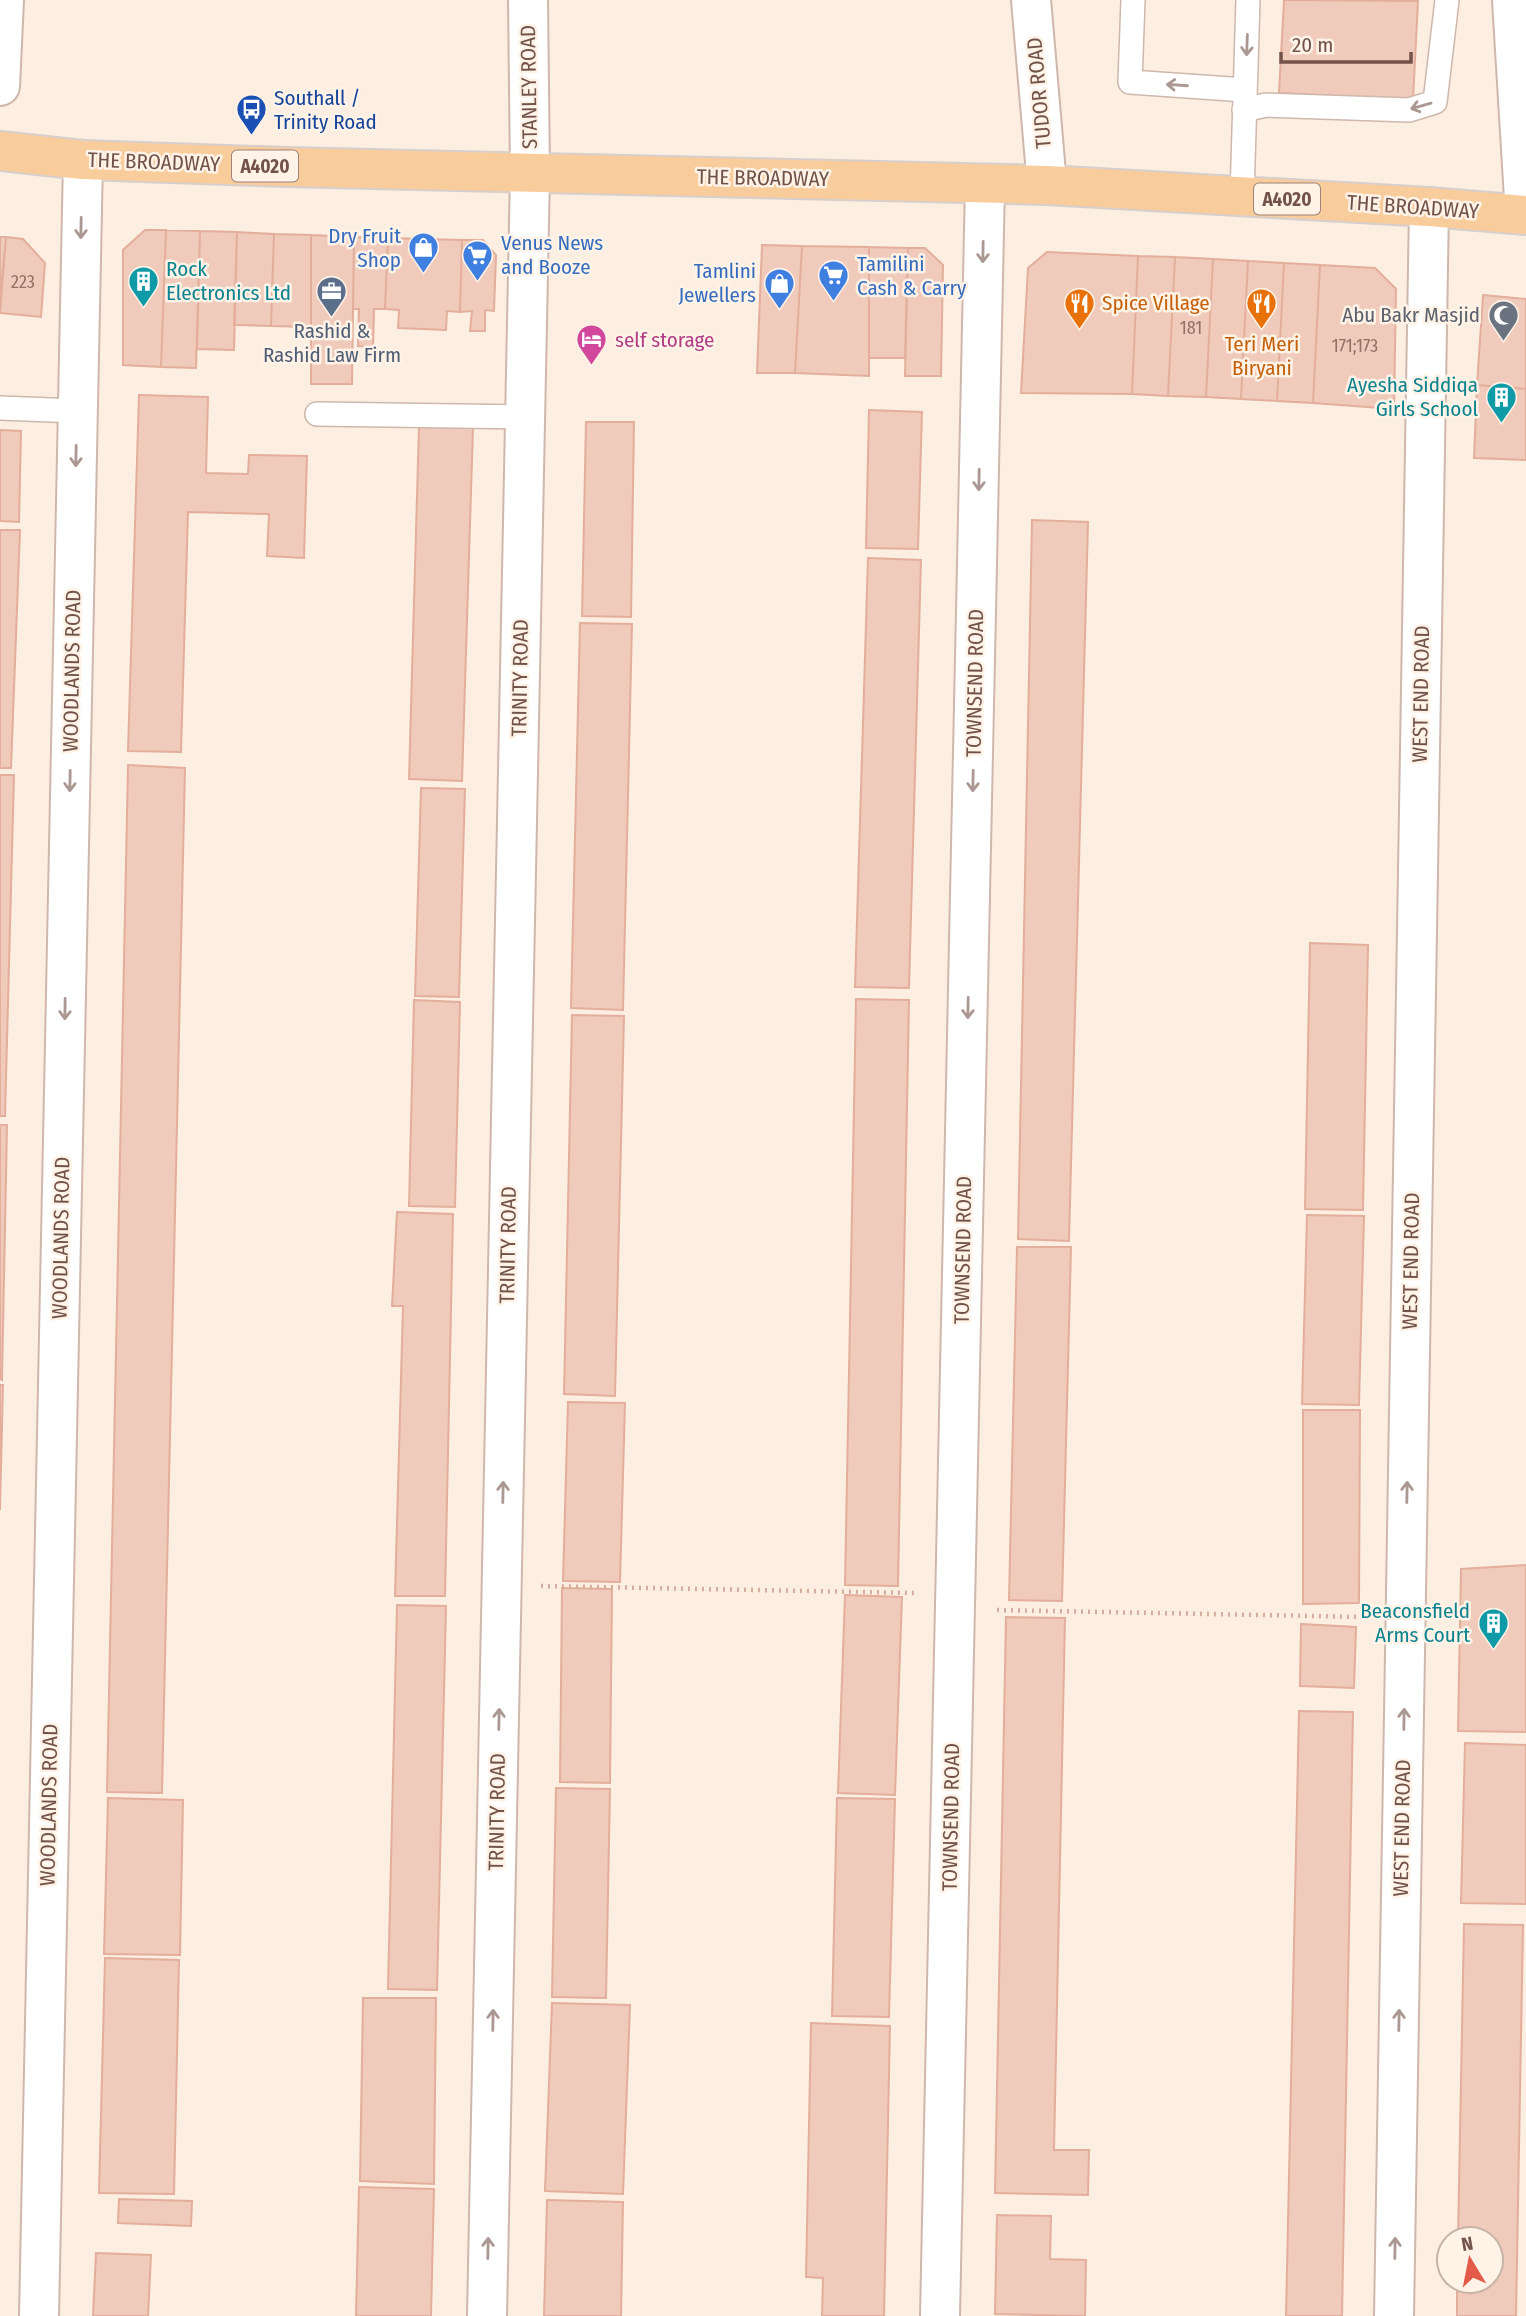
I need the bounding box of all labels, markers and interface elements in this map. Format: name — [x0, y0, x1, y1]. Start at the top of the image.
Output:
scale bar — [1281, 21, 1410, 65]
street label: STANLEY ROAD — [515, 25, 543, 149]
text: 20 m — [1292, 32, 1333, 58]
one-way arrow — [1240, 33, 1253, 56]
street label: TUDOR ROAD — [1021, 36, 1057, 150]
one-way arrow — [1166, 78, 1189, 91]
place label: Southall / Trinity Road — [274, 85, 377, 135]
bus stop icon: Southall / Trinity Road — [234, 93, 268, 137]
one-way arrow — [1410, 101, 1432, 114]
street label: THE BROADWAY — [87, 147, 221, 177]
road number: A4020 — [232, 150, 298, 182]
street label: THE BROADWAY — [697, 164, 830, 192]
road number: A4020 — [1254, 183, 1320, 214]
street label: THE BROADWAY — [1346, 189, 1480, 225]
one-way arrow — [75, 216, 88, 239]
place label: Dry Fruit Shop — [328, 223, 401, 273]
place label: Venus News and Booze — [501, 230, 603, 280]
shop icon: Dry Fruit Shop — [407, 231, 441, 275]
supermarket icon: Venus News and Booze — [461, 238, 495, 282]
one-way arrow — [977, 240, 990, 263]
place label: Tamilini Cash & Carry — [857, 251, 967, 301]
place label: Rock Electronics Ltd — [166, 256, 291, 306]
place label: Tamlini Jewellers — [678, 258, 756, 308]
supermarket icon: Tamilini Cash & Carry — [817, 259, 851, 303]
building icon: Rock Electronics Ltd — [126, 264, 160, 308]
shop icon: Tamlini Jewellers — [762, 266, 796, 310]
house number: 223 — [11, 271, 35, 293]
office icon: Rashid & Rashid Law Firm — [315, 274, 349, 318]
restaurant icon: Spice Village — [1062, 286, 1096, 330]
restaurant icon: Teri Meri Biryani — [1245, 287, 1279, 331]
place label: Spice Village — [1102, 290, 1210, 316]
mosque icon: Abu Bakr Masjid — [1486, 298, 1520, 342]
place label: Abu Bakr Masjid — [1342, 302, 1480, 328]
house number: 181 — [1180, 317, 1202, 339]
place label: Rashid & Rashid Law Firm — [263, 318, 401, 368]
hotel icon: self storage — [575, 323, 609, 367]
place label: self storage — [615, 327, 714, 353]
place label: Teri Meri Biryani — [1225, 331, 1299, 381]
house number: 171;173 — [1332, 335, 1378, 357]
place label: Ayesha Siddiqa Girls School — [1347, 372, 1478, 422]
building icon: Ayesha Siddiqa Girls School — [1484, 380, 1518, 424]
one-way arrow — [69, 444, 83, 467]
one-way arrow — [972, 468, 985, 491]
street label: WOODLANDS ROAD — [58, 590, 86, 752]
street label: TOWNSEND ROAD — [961, 609, 989, 757]
street label: TRINITY ROAD — [506, 619, 534, 737]
street label: WEST END ROAD — [1407, 625, 1435, 763]
one-way arrow — [63, 769, 76, 792]
one-way arrow — [966, 769, 979, 792]
one-way arrow — [961, 996, 975, 1019]
one-way arrow — [58, 997, 72, 1020]
street label: WOODLANDS ROAD — [47, 1157, 75, 1319]
street label: TOWNSEND ROAD — [949, 1176, 977, 1324]
street label: TRINITY ROAD — [494, 1186, 522, 1304]
street label: WEST END ROAD — [1397, 1192, 1425, 1330]
one-way arrow — [497, 1481, 510, 1504]
one-way arrow — [1401, 1481, 1414, 1504]
place label: Beaconsfield Arms Court — [1360, 1598, 1470, 1648]
building icon: Beaconsfield Arms Court — [1476, 1606, 1510, 1650]
one-way arrow — [492, 1708, 506, 1731]
one-way arrow — [1397, 1708, 1411, 1731]
street label: WOODLANDS ROAD — [35, 1724, 63, 1886]
street label: TOWNSEND ROAD — [937, 1743, 965, 1891]
street label: TRINITY ROAD — [483, 1753, 511, 1871]
street label: WEST END ROAD — [1388, 1759, 1416, 1897]
one-way arrow — [486, 2009, 499, 2032]
one-way arrow — [1392, 2009, 1406, 2032]
north arrow — [1435, 2225, 1505, 2295]
text: N — [1460, 2231, 1475, 2256]
one-way arrow — [481, 2237, 495, 2260]
one-way arrow — [1388, 2237, 1402, 2260]

